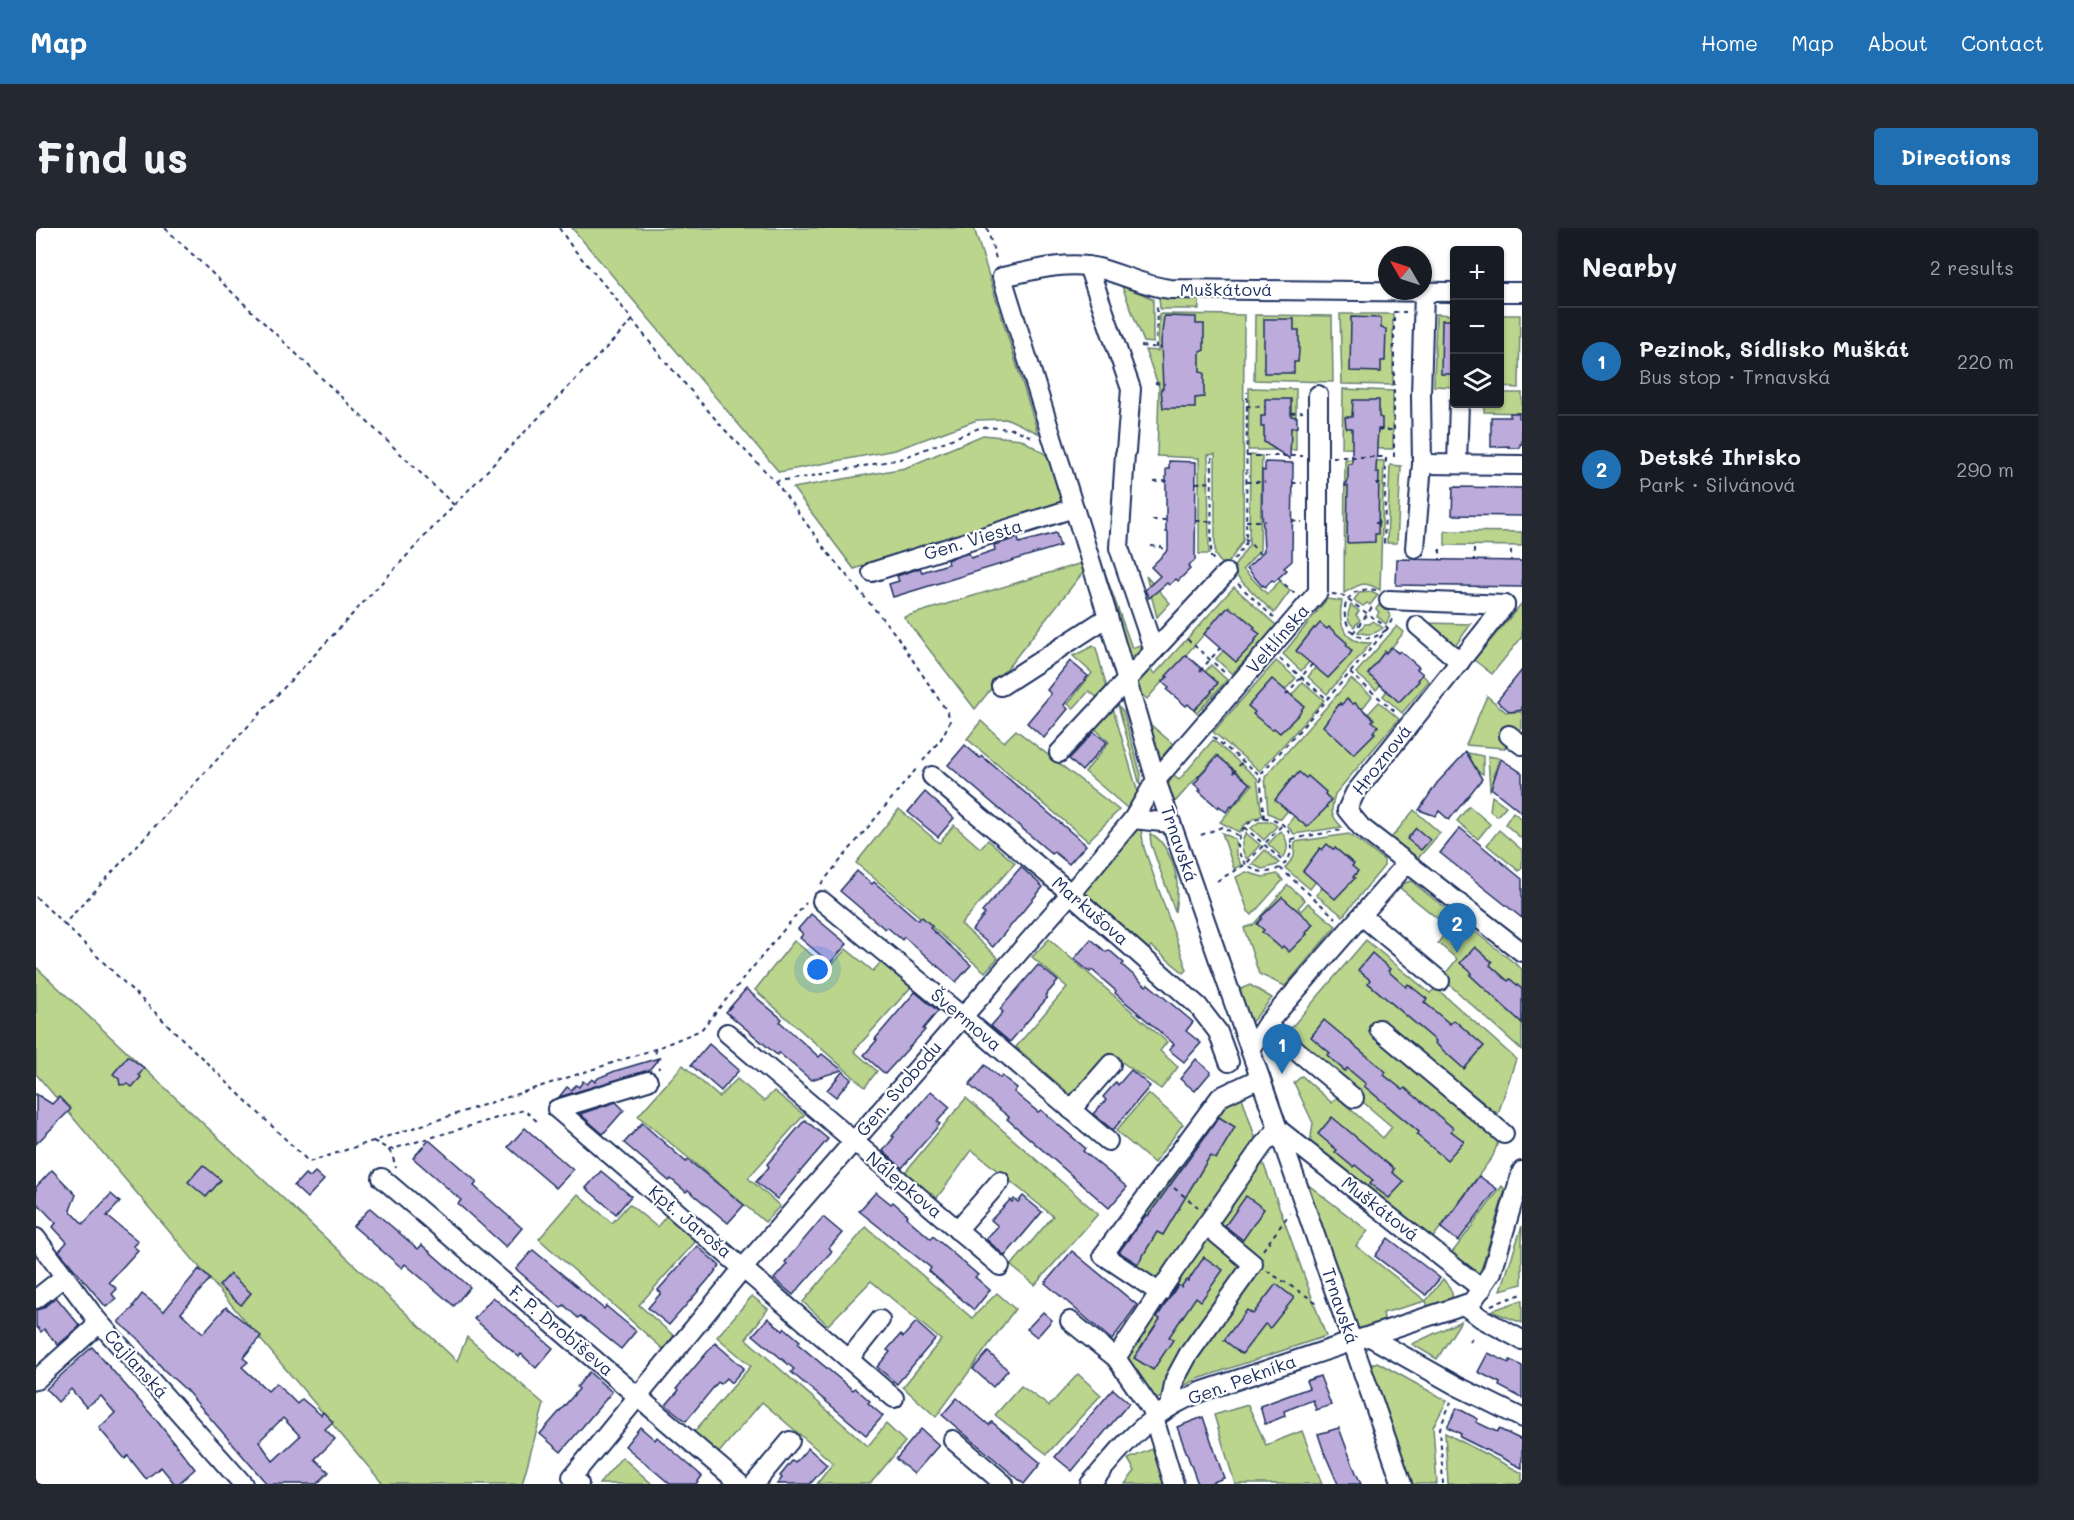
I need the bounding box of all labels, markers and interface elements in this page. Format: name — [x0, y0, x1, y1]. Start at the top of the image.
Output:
text: Map — [30, 24, 87, 60]
text: Home — [1701, 29, 1758, 56]
text: Map — [1791, 29, 1834, 56]
text: About — [1867, 29, 1928, 56]
text: Contact — [1961, 29, 2044, 56]
button: Directions — [1874, 128, 2038, 185]
text: Find us — [36, 129, 188, 184]
north arrow — [1378, 246, 1432, 300]
map controls — [1450, 246, 1504, 408]
button: + — [1450, 246, 1504, 300]
text: Nearby — [1582, 250, 1677, 284]
text: 2 results — [1930, 254, 2014, 280]
street label: Muškátová — [1180, 277, 1272, 301]
button: − — [1450, 300, 1504, 354]
text: Pezinok, Sídlisko Muškát — [1639, 334, 1909, 363]
text: 1 — [1597, 348, 1606, 374]
text: 220 m — [1957, 348, 2014, 374]
button: layers — [1450, 354, 1504, 408]
text: Bus stop · Trnavská — [1639, 363, 1831, 389]
text: Detské Ihrisko — [1639, 442, 1801, 471]
text: 2 — [1596, 456, 1607, 482]
text: 290 m — [1956, 456, 2014, 482]
text: Park · Silvánová — [1639, 471, 1796, 497]
street label: Gen. Viesta — [921, 513, 1025, 565]
street label: Veltlínska — [1240, 598, 1314, 678]
street label: Hroznová — [1346, 719, 1416, 800]
street label: Trnavská — [1156, 802, 1204, 885]
street label: Markušova — [1047, 870, 1134, 950]
pin: 2 — [1438, 904, 1476, 953]
your location — [803, 955, 832, 984]
street label: Švermova — [926, 983, 1007, 1056]
pin: 1 — [1262, 1024, 1302, 1074]
street label: Gen. Svobodu — [850, 1035, 946, 1141]
street label: Nálepkova — [862, 1145, 948, 1223]
street label: Muškátová — [1337, 1170, 1424, 1246]
street label: Kpt. Jaroša — [644, 1179, 737, 1263]
street label: Trnavská — [1317, 1264, 1365, 1347]
street label: F. P. Drobiševa — [504, 1279, 619, 1381]
street label: Cajlanská — [99, 1324, 174, 1403]
street label: Gen. Pekníka — [1184, 1348, 1299, 1410]

